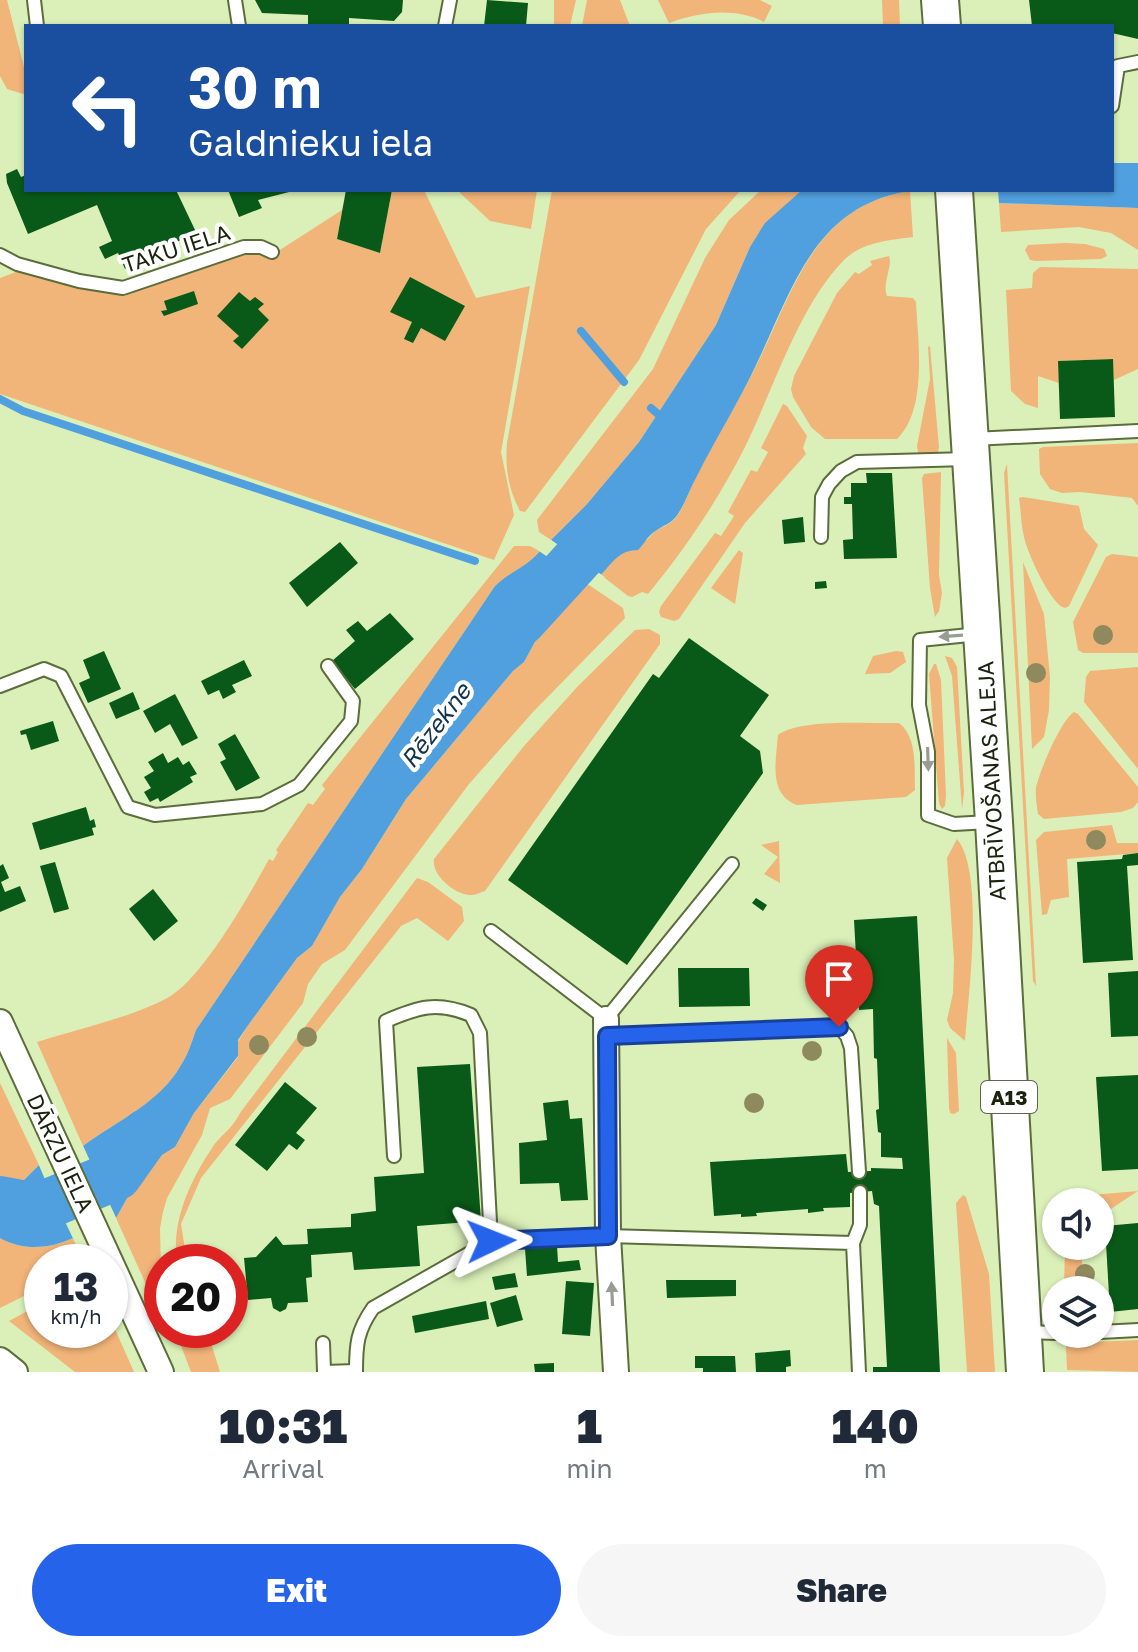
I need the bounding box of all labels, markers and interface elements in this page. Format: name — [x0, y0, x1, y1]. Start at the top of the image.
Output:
text: 30 m — [188, 53, 322, 120]
icon: left — [56, 56, 160, 160]
text: Galdnieku iela — [188, 121, 433, 164]
street label: TAKU IELA — [119, 218, 233, 278]
one-way arrow — [938, 630, 963, 643]
street label: ATBRĪVOŠANAS ALEJA — [971, 660, 1011, 902]
water label: Rēzekne — [394, 675, 477, 773]
one-way arrow — [921, 747, 934, 773]
pin — [805, 945, 873, 1027]
icon: arrive — [817, 957, 861, 1001]
road number: A13 — [981, 1081, 1037, 1113]
street label: DĀRZU IELA — [22, 1089, 100, 1217]
map controls — [1042, 1188, 1114, 1348]
button: sound — [1042, 1188, 1114, 1260]
position arrow — [449, 1199, 533, 1283]
speed limit sign: 20 — [144, 1244, 248, 1348]
text: 13 — [54, 1262, 99, 1310]
button: layers — [1042, 1276, 1114, 1348]
one-way arrow — [605, 1281, 618, 1306]
text: km/h — [51, 1304, 101, 1328]
text: 10:31 — [219, 1396, 347, 1454]
text: 1 — [577, 1396, 602, 1454]
text: 140 — [831, 1396, 919, 1454]
text: Arrival — [243, 1453, 324, 1484]
text: min — [566, 1453, 612, 1484]
text: m — [864, 1453, 887, 1484]
button: Exit — [32, 1544, 561, 1636]
button: Share — [577, 1544, 1106, 1636]

